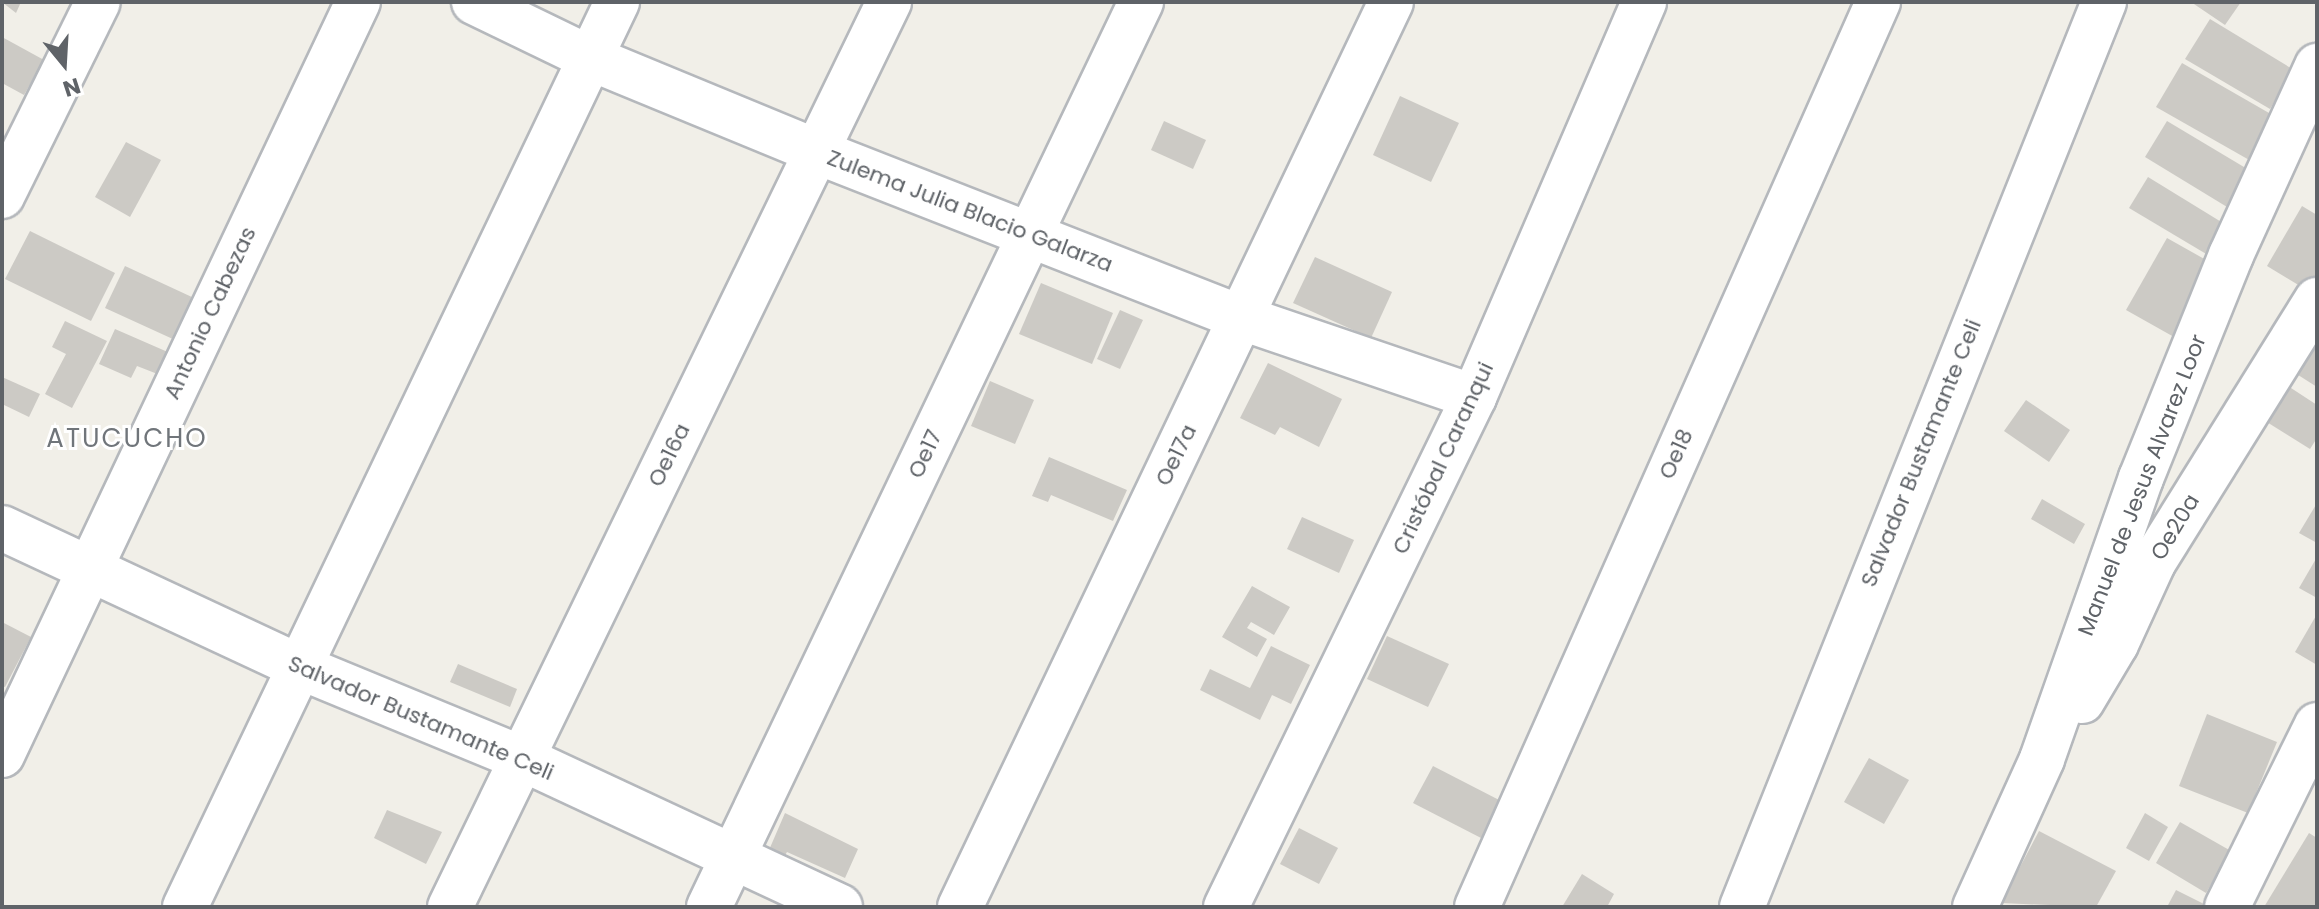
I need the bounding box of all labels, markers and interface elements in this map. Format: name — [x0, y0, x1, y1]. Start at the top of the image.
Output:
north arrow — [24, 24, 104, 104]
text: N — [59, 70, 84, 105]
street label: Zulema Julia Blacio Galarza — [824, 144, 1116, 278]
street label: Antonio Cabezas — [158, 223, 262, 403]
street label: Salvador Bustamante Celi — [1855, 315, 1987, 591]
street label: Manuel de Jesus Alvarez Loor — [2072, 331, 2212, 639]
street label: Cristóbal Caranqui — [1387, 358, 1499, 558]
street label: Oe16a — [642, 419, 696, 491]
street label: Oe17a — [1150, 420, 1202, 490]
district label: ATUCUCHO — [46, 423, 208, 455]
street label: Oe18 — [1653, 425, 1699, 483]
street label: Oe17 — [902, 426, 948, 482]
street label: Oe20a — [2145, 489, 2205, 565]
street label: Salvador Bustamante Celi — [284, 650, 558, 786]

